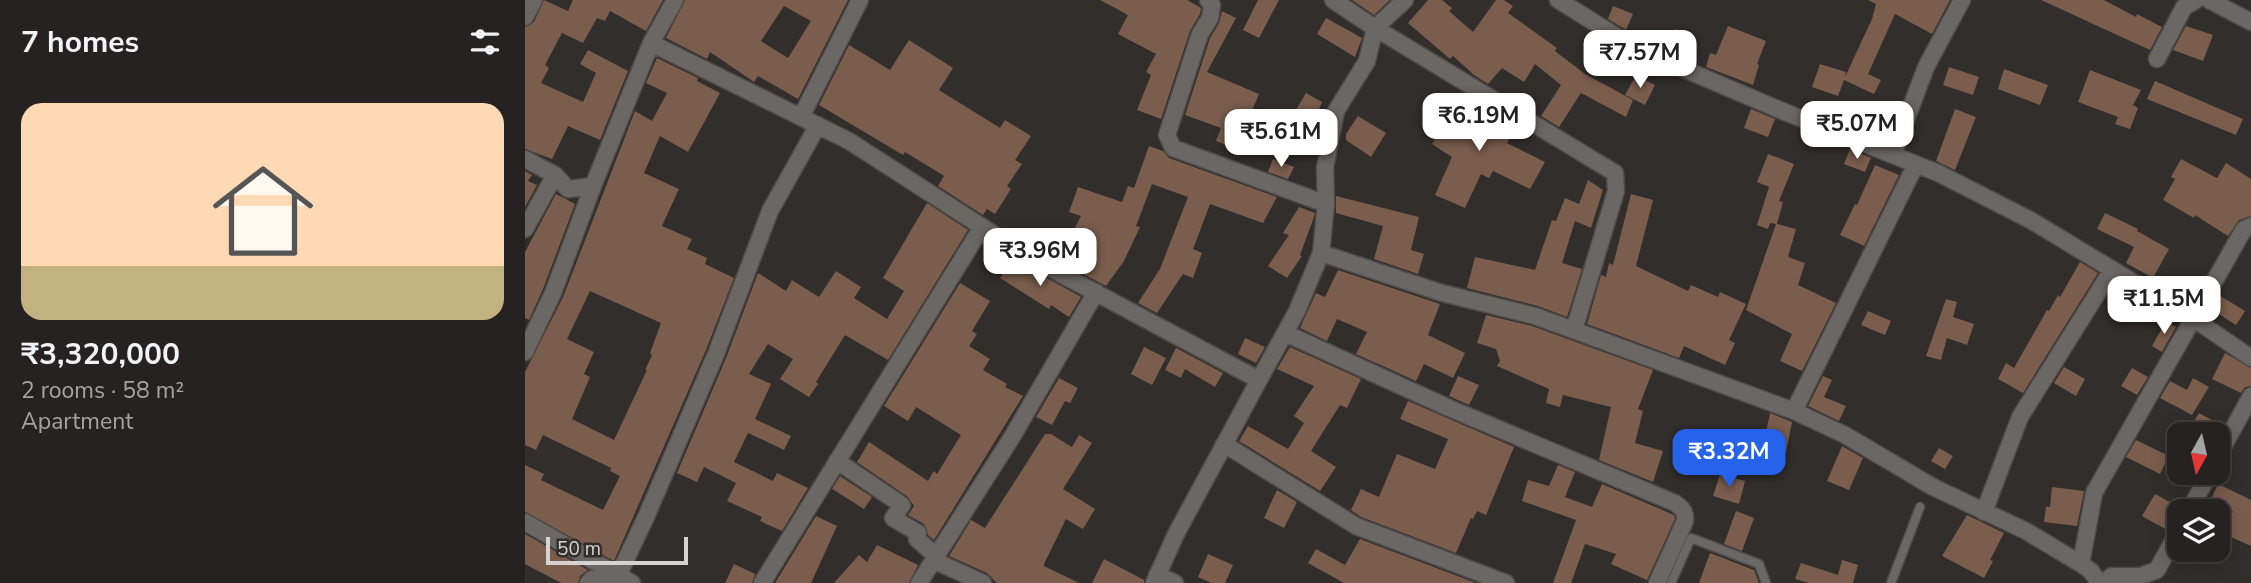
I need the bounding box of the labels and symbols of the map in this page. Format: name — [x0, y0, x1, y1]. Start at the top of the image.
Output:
pin: ₹7.57M — [1583, 31, 1697, 90]
pin: ₹6.19M — [1422, 94, 1536, 153]
pin: ₹5.07M — [1800, 102, 1914, 161]
pin: ₹5.61M — [1224, 110, 1338, 169]
pin: ₹3.96M — [983, 229, 1097, 288]
pin: ₹11.5M — [2107, 276, 2221, 336]
north arrow — [2167, 422, 2229, 485]
pin: ₹3.32M — [1672, 430, 1786, 489]
scale bar — [546, 534, 688, 566]

